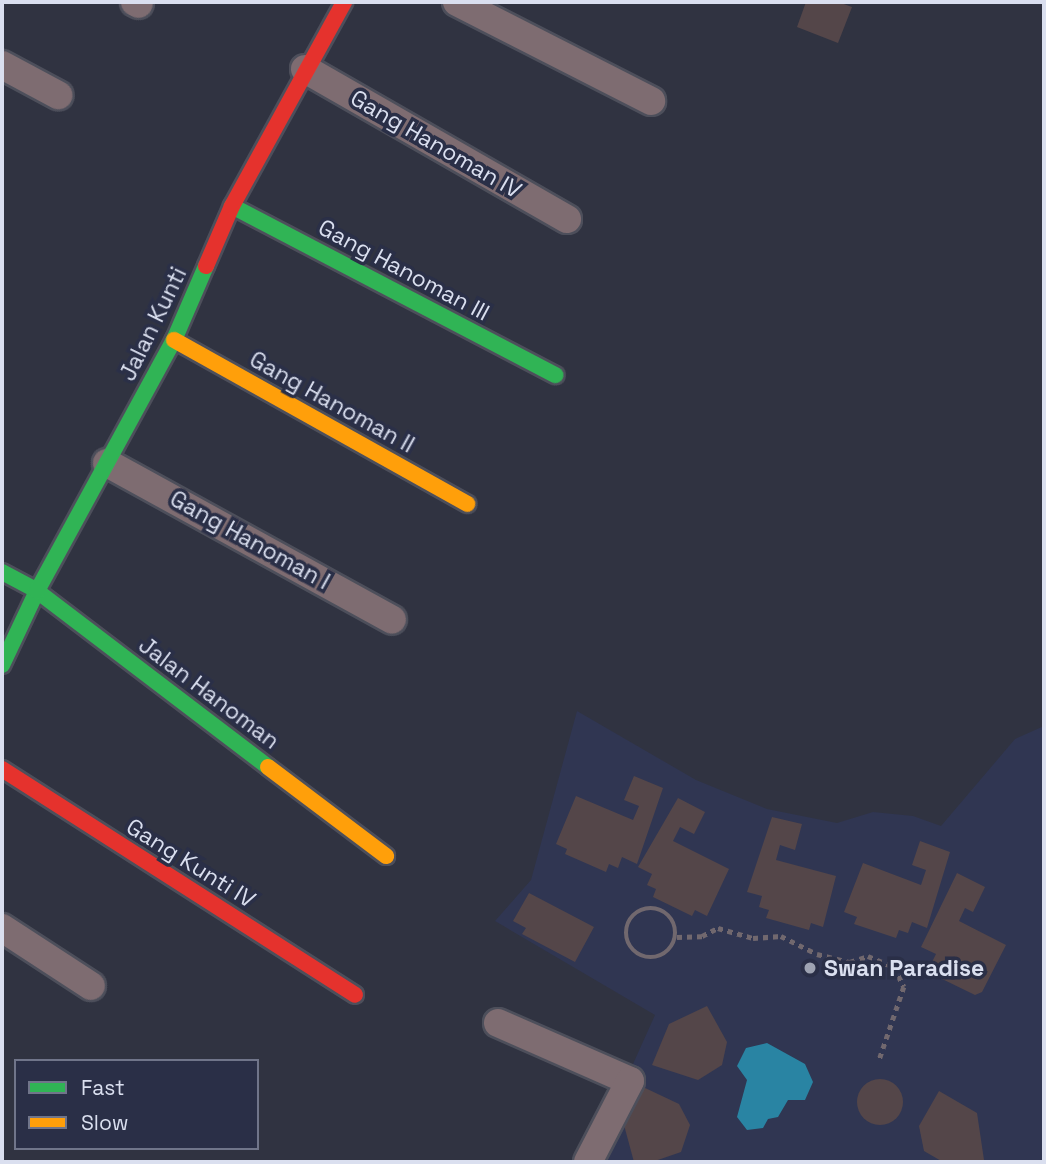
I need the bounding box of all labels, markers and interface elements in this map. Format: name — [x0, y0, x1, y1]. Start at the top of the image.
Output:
street label: Gang Hanoman IV — [346, 84, 526, 204]
street label: Gang Hanoman III — [314, 213, 494, 327]
street label: Jalan Kunti — [114, 263, 192, 385]
street label: Gang Hanoman II — [245, 345, 419, 459]
street label: Gang Hanoman I — [165, 485, 335, 595]
street label: Jalan Hanoman — [133, 631, 285, 755]
street label: Gang Kunti IV — [121, 812, 261, 914]
place label: Swan Paradise — [824, 954, 984, 982]
marker: Swan Paradise — [802, 960, 818, 976]
legend — [14, 1059, 259, 1150]
text: Fast — [81, 1074, 125, 1101]
text: Slow — [81, 1109, 129, 1136]

